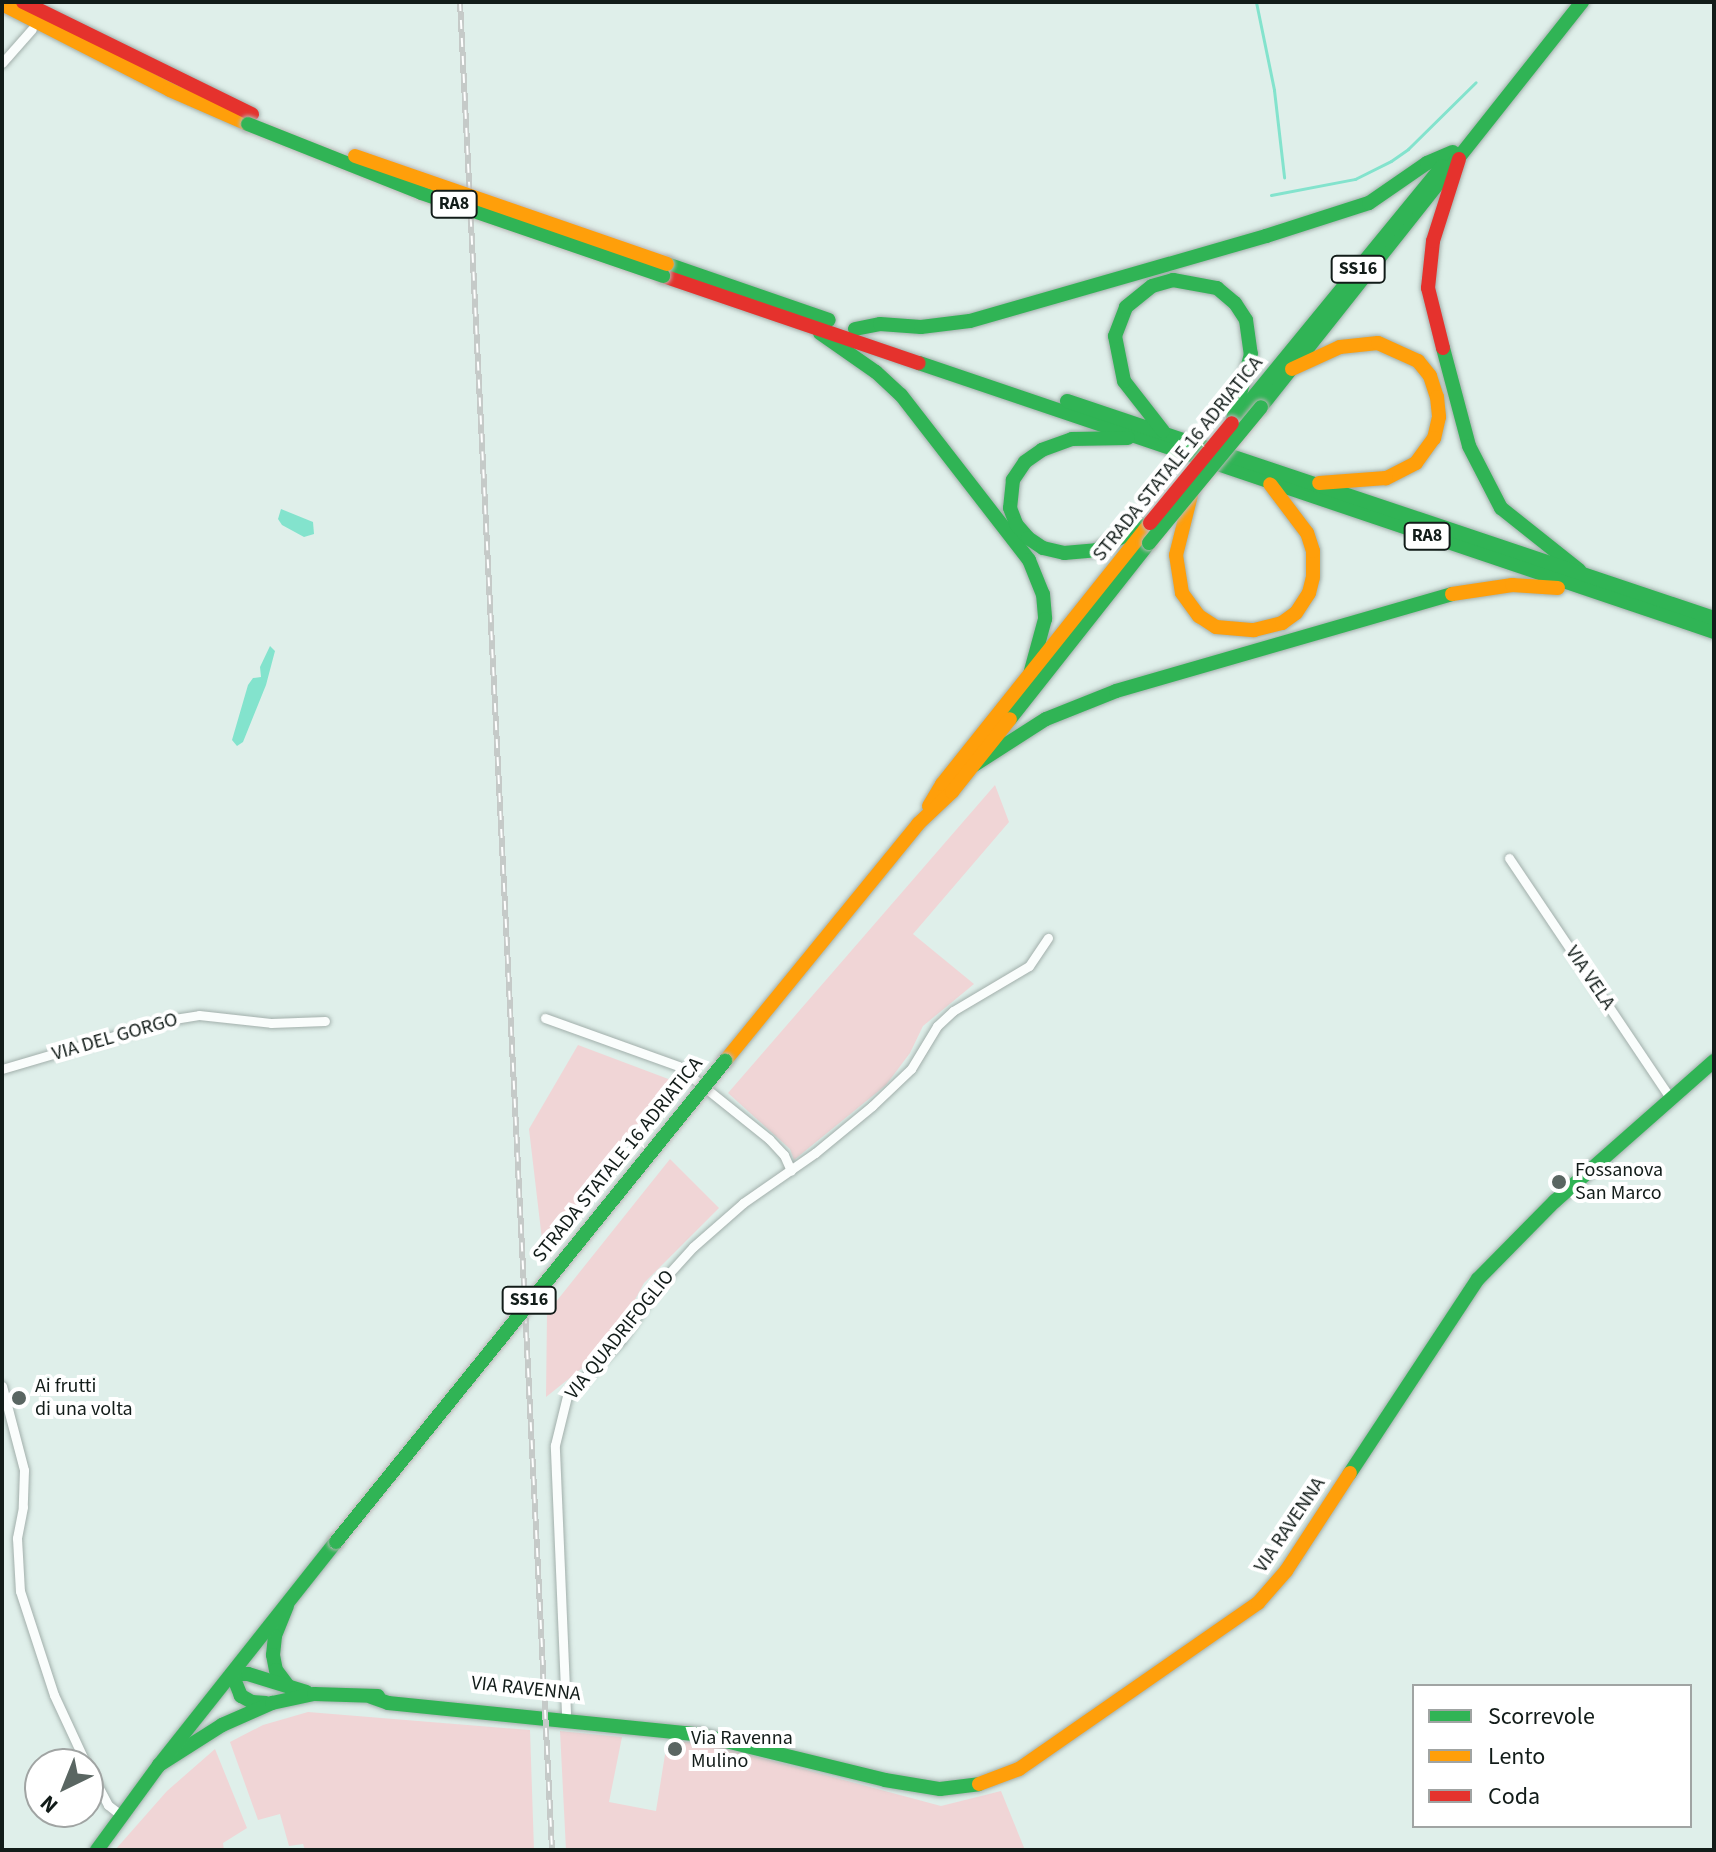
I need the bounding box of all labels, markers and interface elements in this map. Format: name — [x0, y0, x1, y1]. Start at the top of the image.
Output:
road number: RA8 — [430, 190, 478, 218]
road number: SS16 — [1330, 255, 1386, 283]
street label: STRADA STATALE 16 ADRIATICA — [1088, 352, 1268, 566]
road number: RA8 — [1403, 522, 1451, 550]
street label: VIA VELA — [1560, 941, 1620, 1015]
street label: VIA DEL GORGO — [49, 1008, 181, 1066]
street label: STRADA STATALE 16 ADRIATICA — [528, 1053, 708, 1267]
place label: Fossanova San Marco — [1575, 1158, 1663, 1205]
marker: Fossanova San Marco — [1550, 1173, 1568, 1191]
street label: VIA QUADRIFOGLIO — [560, 1265, 680, 1405]
road number: SS16 — [501, 1286, 557, 1314]
place label: Ai frutti di una volta — [35, 1374, 133, 1421]
marker: Ai frutti di una volta — [10, 1389, 28, 1407]
street label: VIA RAVENNA — [1249, 1473, 1331, 1577]
street label: VIA RAVENNA — [470, 1671, 582, 1707]
legend — [1412, 1684, 1692, 1828]
text: Scorrevole — [1488, 1699, 1595, 1734]
place label: Via Ravenna Mulino — [691, 1726, 793, 1773]
text: Lento — [1488, 1739, 1545, 1774]
marker: Via Ravenna Mulino — [666, 1740, 684, 1758]
north arrow — [24, 1748, 104, 1828]
text: Coda — [1488, 1779, 1540, 1814]
text: N — [33, 1787, 65, 1821]

